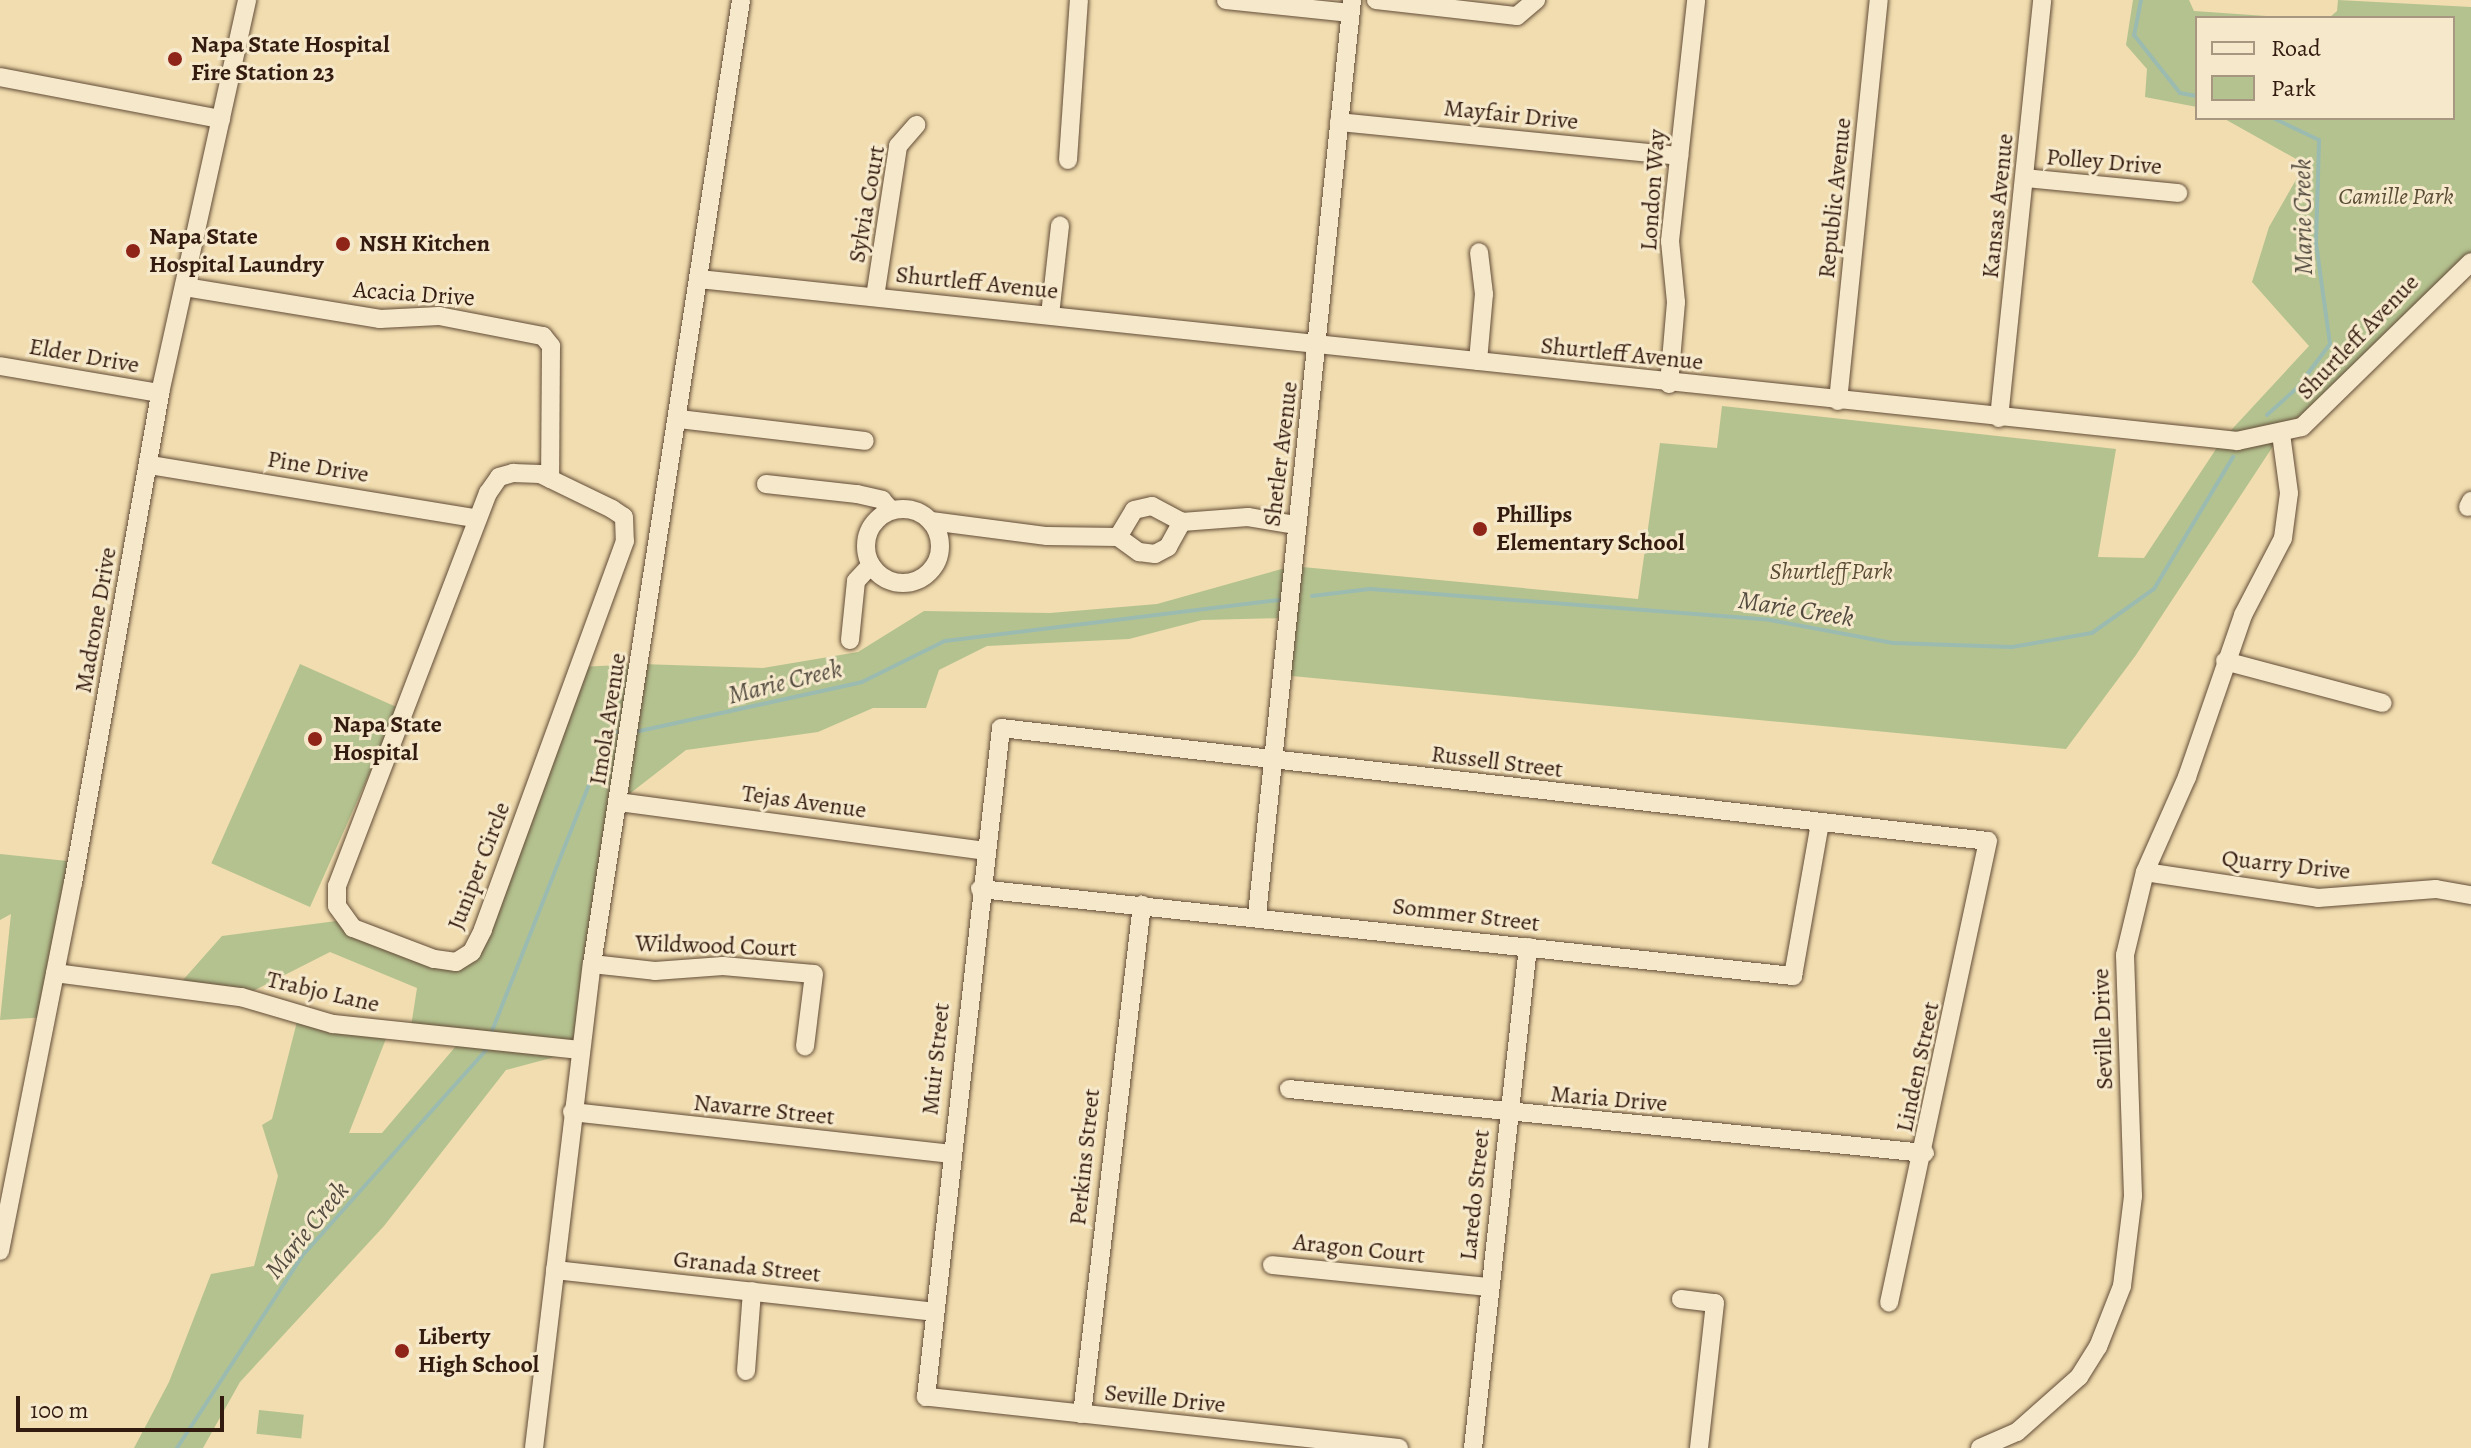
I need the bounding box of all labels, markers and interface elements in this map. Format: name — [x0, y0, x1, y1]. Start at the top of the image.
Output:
legend — [2195, 16, 2455, 120]
place label: Napa State Hospital Fire Station 23 — [191, 31, 389, 87]
text: Road — [2271, 32, 2321, 64]
marker: Napa State Hospital Fire Station 23 — [166, 50, 184, 68]
text: Park — [2271, 72, 2316, 104]
street label: Mayfair Drive — [1442, 94, 1580, 136]
street label: Republic Avenue — [1812, 116, 1858, 280]
street label: London Way — [1634, 128, 1672, 252]
street label: Kansas Avenue — [1976, 132, 2020, 280]
street label: Sylvia Court — [843, 143, 891, 265]
street label: Polley Drive — [2045, 143, 2163, 181]
water label: Marie Creek — [2286, 159, 2320, 275]
park label: Camille Park — [2338, 183, 2454, 211]
place label: Napa State Hospital Laundry — [149, 223, 324, 279]
place label: NSH Kitchen — [359, 230, 490, 258]
marker: NSH Kitchen — [334, 235, 352, 253]
marker: Napa State Hospital Laundry — [124, 242, 142, 260]
street label: Shurtleff Avenue — [894, 260, 1060, 306]
street label: Shurtleff Avenue — [2291, 268, 2425, 406]
street label: Acacia Drive — [352, 275, 476, 313]
street label: Shurtleff Avenue — [1539, 331, 1705, 377]
street label: Elder Drive — [27, 332, 141, 380]
street label: Shetler Avenue — [1258, 380, 1304, 528]
street label: Pine Drive — [265, 445, 371, 489]
place label: Phillips Elementary School — [1496, 501, 1684, 557]
marker: Phillips Elementary School — [1471, 520, 1489, 538]
street label: Madrone Drive — [69, 545, 123, 695]
park label: Shurtleff Park — [1769, 558, 1893, 586]
water label: Marie Creek — [1736, 584, 1856, 634]
street label: Imola Avenue — [583, 651, 633, 787]
water label: Marie Creek — [725, 653, 845, 711]
place label: Napa State Hospital — [333, 711, 442, 767]
marker: Napa State Hospital — [304, 728, 326, 750]
street label: Russell Street — [1430, 740, 1564, 784]
street label: Tejas Avenue — [740, 779, 868, 825]
street label: Juniper Circle — [441, 798, 517, 934]
street label: Quarry Drive — [2220, 844, 2352, 886]
street label: Sommer Street — [1391, 892, 1541, 938]
street label: Wildwood Court — [635, 929, 797, 963]
street label: Trabjo Lane — [264, 965, 382, 1019]
street label: Seville Drive — [2086, 968, 2120, 1090]
street label: Linden Street — [1890, 999, 1946, 1135]
street label: Muir Street — [916, 1002, 956, 1116]
street label: Maria Drive — [1549, 1080, 1669, 1118]
street label: Perkins Street — [1064, 1087, 1106, 1227]
street label: Navarre Street — [692, 1088, 836, 1132]
street label: Laredo Street — [1454, 1128, 1496, 1262]
water label: Marie Creek — [258, 1175, 356, 1285]
street label: Aragon Court — [1292, 1228, 1426, 1270]
street label: Granada Street — [672, 1245, 822, 1289]
place label: Liberty High School — [418, 1323, 539, 1379]
marker: Liberty High School — [393, 1342, 411, 1360]
street label: Seville Drive — [1103, 1378, 1227, 1420]
scale bar — [20, 1380, 228, 1430]
text: 100 m — [30, 1394, 89, 1426]

